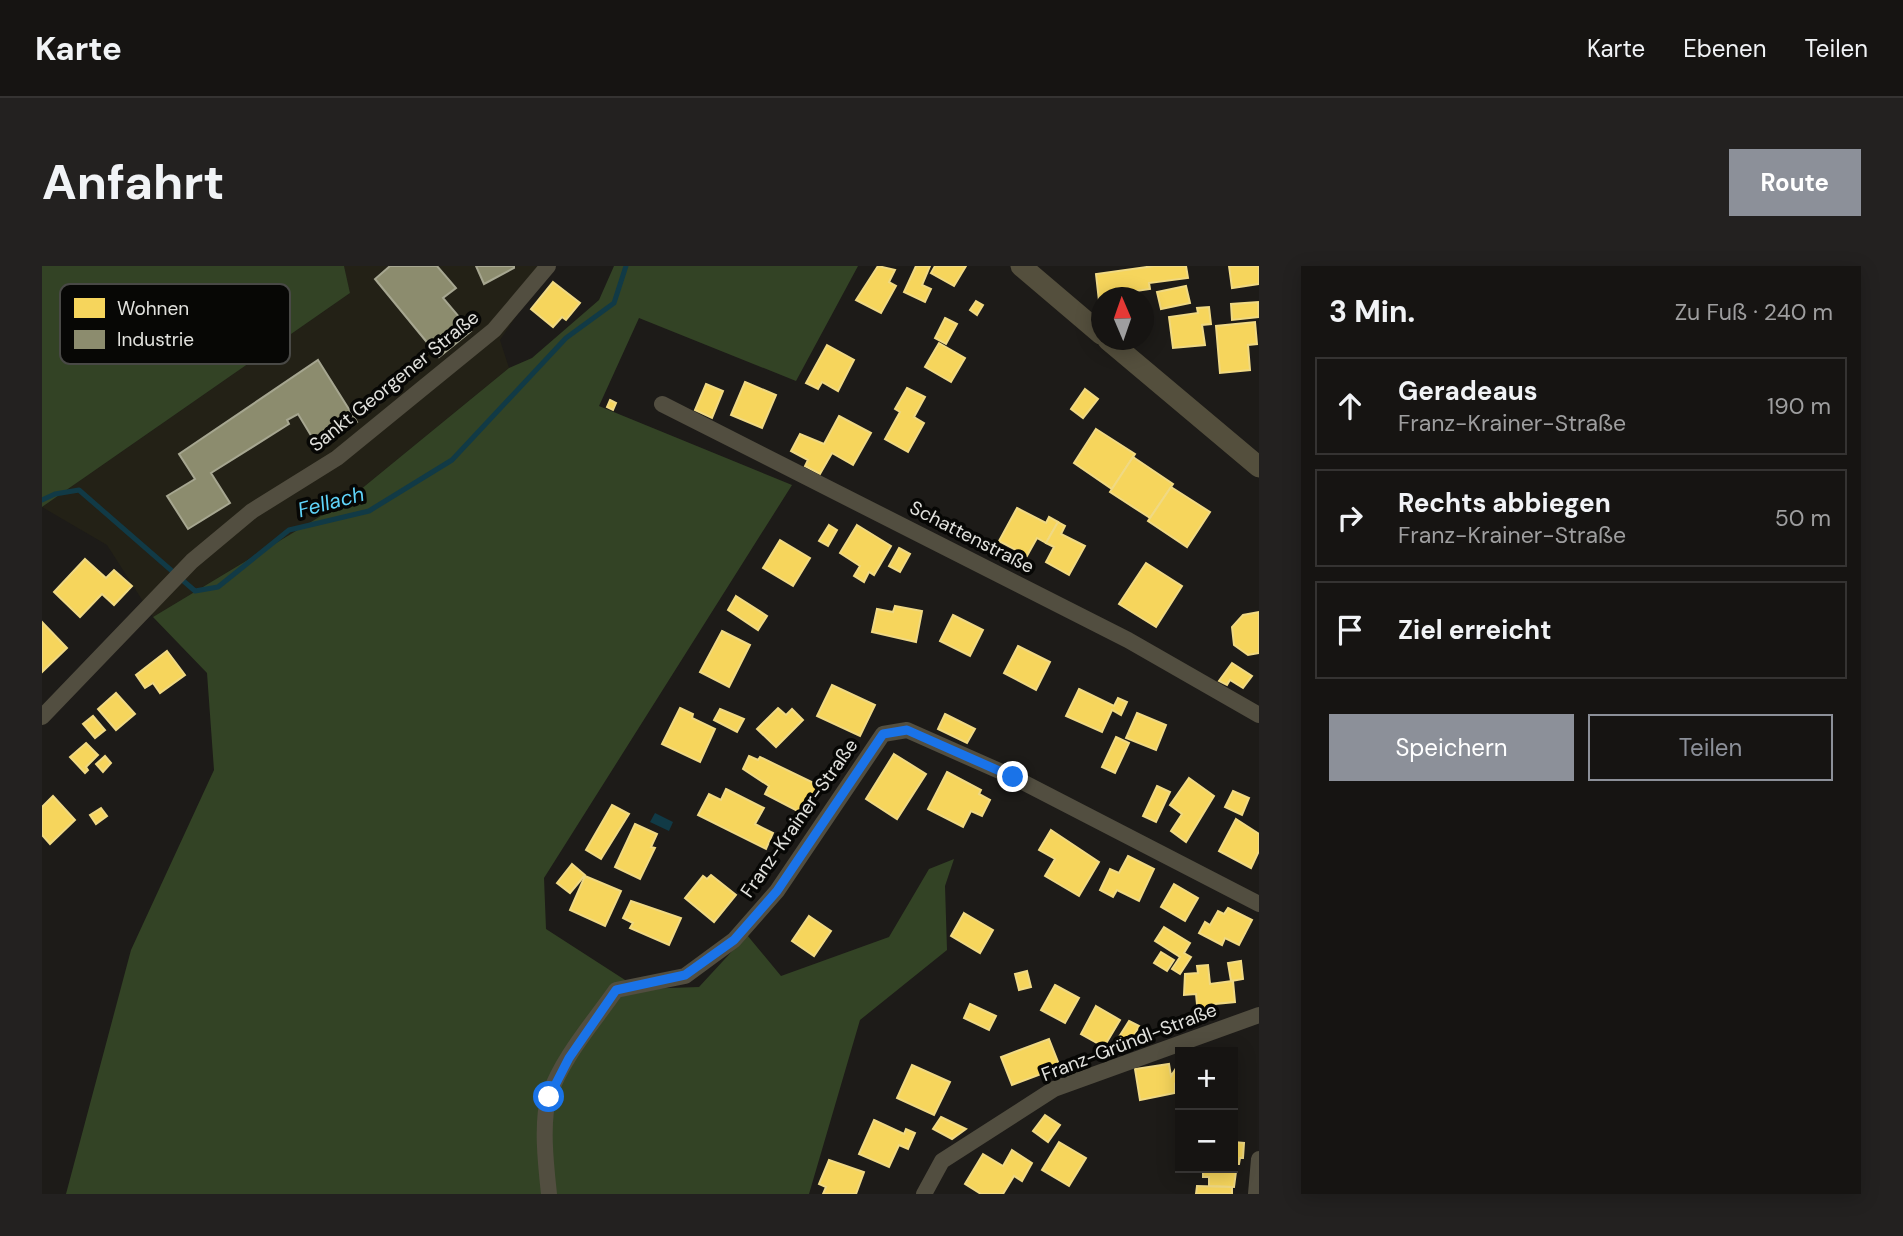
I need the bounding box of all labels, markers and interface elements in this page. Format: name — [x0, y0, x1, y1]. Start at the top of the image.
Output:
text: Karte — [35, 27, 122, 70]
text: Karte — [1587, 33, 1645, 64]
text: Ebenen — [1683, 33, 1767, 64]
text: Teilen — [1805, 33, 1868, 64]
button: Route — [1729, 149, 1861, 216]
text: Anfahrt — [42, 150, 224, 214]
legend — [60, 284, 290, 364]
north arrow — [1091, 287, 1154, 350]
text: 3 Min. — [1329, 292, 1415, 331]
text: Wohnen — [117, 296, 189, 321]
text: Zu Fuß · 240 m — [1675, 297, 1833, 327]
street label: Sankt Georgener Straße — [304, 305, 484, 457]
text: Industrie — [117, 327, 194, 352]
text: Geradeaus — [1398, 374, 1538, 408]
icon: ahead — [1331, 387, 1369, 425]
text: 190 m — [1767, 391, 1831, 421]
text: Franz-Krainer-Straße — [1398, 408, 1626, 438]
water label: Fellach — [295, 480, 367, 524]
text: Rechts abbiegen — [1398, 486, 1611, 520]
street label: Schattenstraße — [906, 495, 1038, 579]
icon: right — [1331, 499, 1369, 537]
text: 50 m — [1775, 503, 1831, 533]
text: Franz-Krainer-Straße — [1398, 520, 1626, 550]
icon: arrive — [1331, 611, 1369, 649]
text: Ziel erreicht — [1398, 613, 1551, 647]
button: Speichern — [1329, 714, 1574, 781]
button: Teilen — [1588, 714, 1833, 781]
street label: Franz-Krainer-Straße — [735, 734, 863, 902]
route end — [997, 761, 1028, 792]
street label: Franz-Gründl-Straße — [1038, 997, 1220, 1087]
map controls — [1175, 1047, 1238, 1173]
button: + — [1175, 1047, 1238, 1110]
route start — [533, 1081, 564, 1112]
button: − — [1175, 1110, 1238, 1173]

